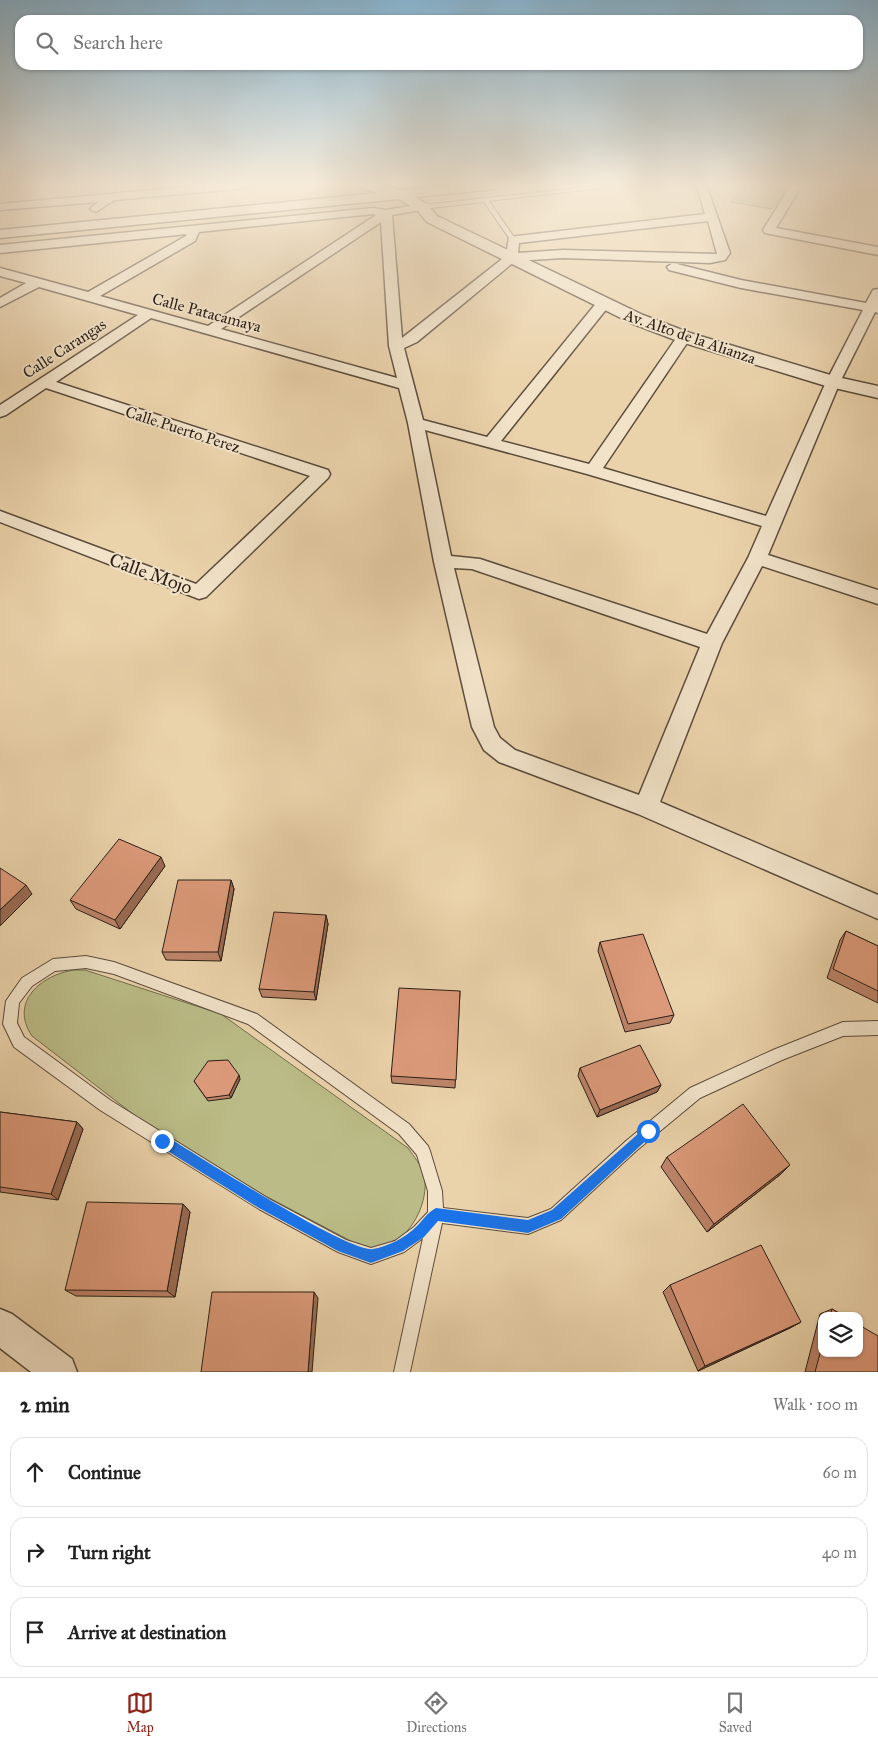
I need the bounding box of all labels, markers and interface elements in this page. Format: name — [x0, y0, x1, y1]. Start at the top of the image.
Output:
search box — [15, 15, 863, 70]
icon: search — [33, 29, 61, 57]
text: Search here — [73, 31, 163, 54]
street label: Calle Patacamaya — [150, 289, 264, 336]
street label: Av. Alto de la Alianza — [620, 305, 758, 368]
street label: Calle Carangas — [19, 314, 110, 383]
street label: Calle Puerto Perez — [123, 402, 243, 457]
street label: Calle Mojo — [106, 548, 196, 599]
route start — [637, 1120, 660, 1143]
route end — [151, 1130, 174, 1153]
map controls — [818, 1312, 863, 1357]
button: layers — [818, 1312, 863, 1357]
text: 2 min — [20, 1392, 70, 1418]
text: Walk · 100 m — [773, 1395, 858, 1414]
icon: ahead — [21, 1458, 49, 1486]
text: Continue — [68, 1461, 141, 1484]
text: 60 m — [823, 1463, 857, 1482]
icon: right — [21, 1538, 49, 1566]
text: Turn right — [68, 1541, 151, 1564]
text: 40 m — [822, 1543, 857, 1562]
icon: arrive — [21, 1618, 49, 1646]
text: Arrive at destination — [68, 1621, 226, 1644]
tab: Map — [126, 1689, 154, 1736]
tab: Directions — [406, 1689, 467, 1736]
tab: Saved — [719, 1689, 752, 1736]

